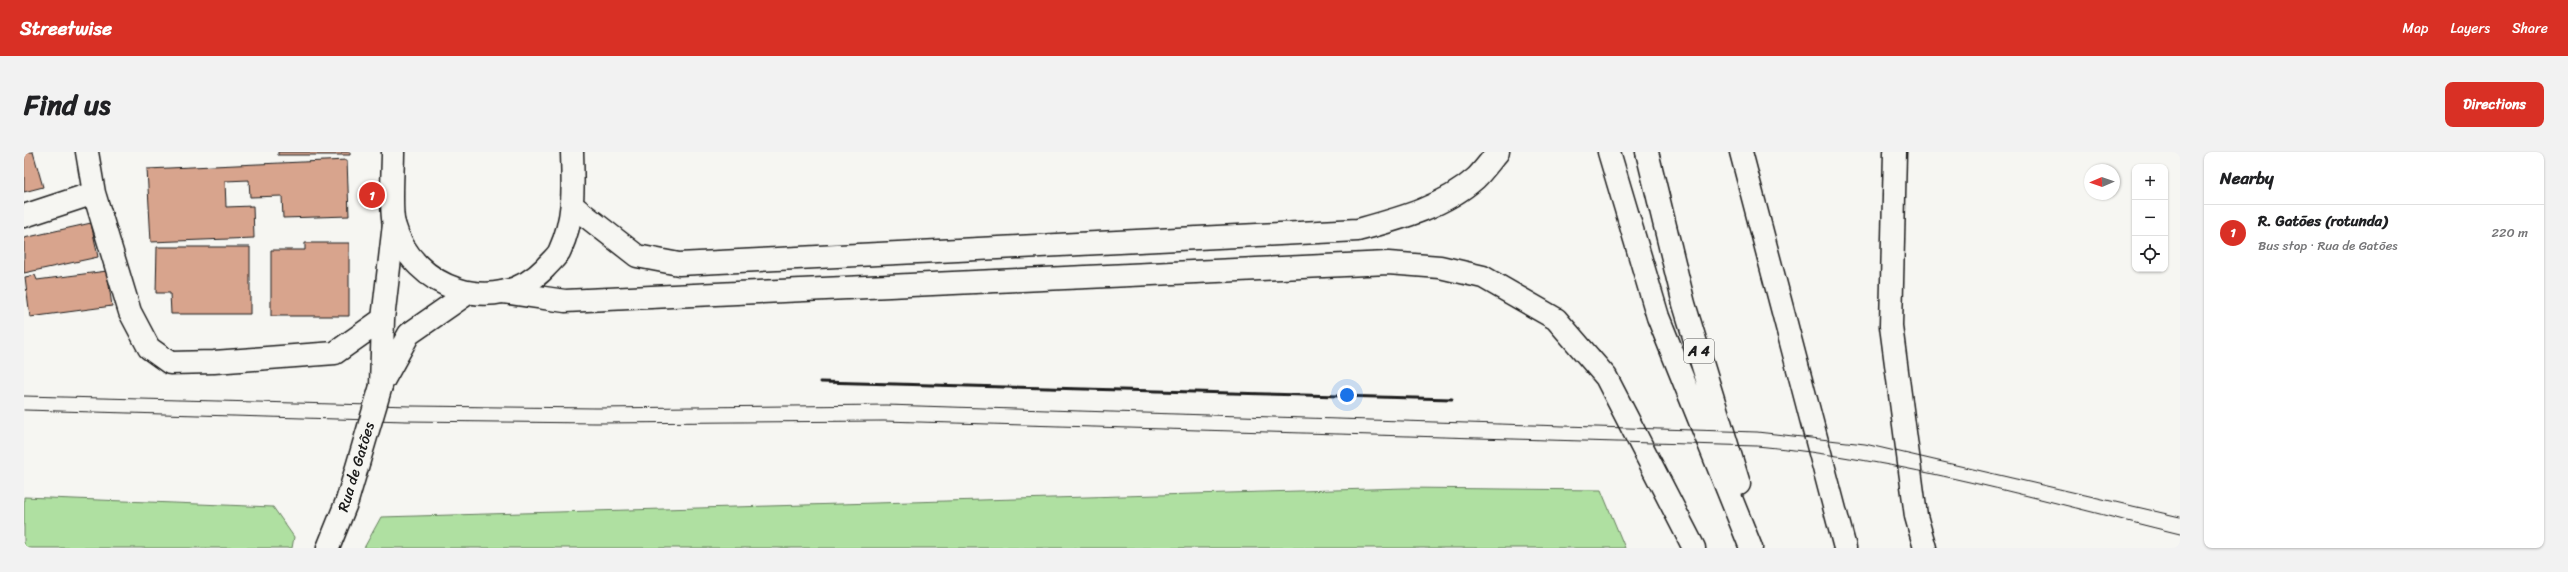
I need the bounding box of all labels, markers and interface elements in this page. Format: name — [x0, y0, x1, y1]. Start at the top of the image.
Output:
text: Streetwise — [20, 12, 112, 45]
text: Map — [2403, 16, 2428, 41]
text: Layers — [2450, 16, 2490, 41]
text: Share — [2512, 16, 2548, 41]
text: Find us — [24, 80, 111, 129]
button: Directions — [2445, 82, 2544, 127]
text: Nearby — [2220, 163, 2274, 193]
north arrow — [2084, 164, 2120, 200]
map controls — [2132, 164, 2168, 272]
button: + — [2132, 164, 2168, 200]
pin: 1 — [359, 180, 385, 210]
button: − — [2132, 200, 2168, 236]
text: R. Gatões (rotunda) — [2258, 208, 2387, 234]
text: 1 — [2230, 221, 2236, 244]
text: 220 m — [2491, 221, 2528, 244]
text: Bus stop · Rua de Gatões — [2258, 234, 2398, 257]
button: locate — [2132, 236, 2168, 272]
road number: A 4 — [1684, 339, 1714, 363]
your location — [1337, 385, 1357, 405]
street label: Rua de Gatões — [330, 418, 382, 515]

